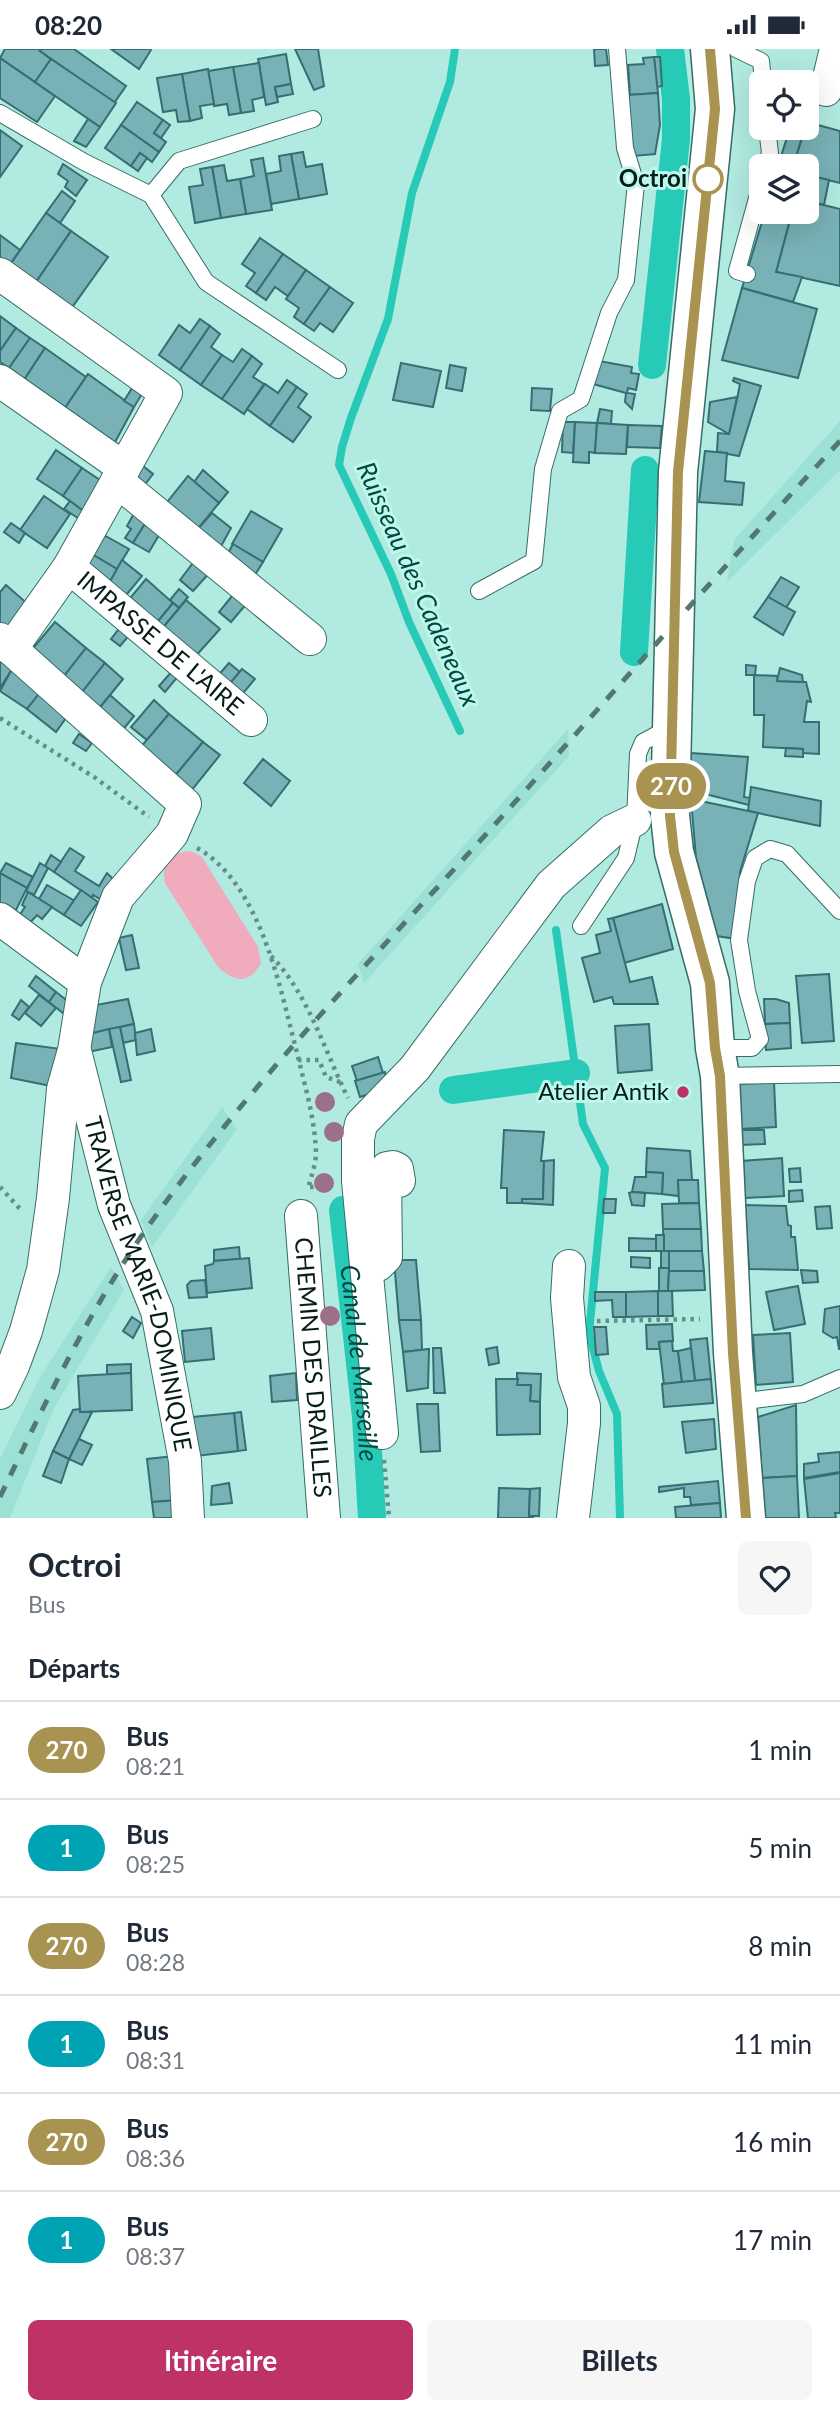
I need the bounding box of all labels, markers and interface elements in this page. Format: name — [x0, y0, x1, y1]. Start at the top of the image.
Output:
text: 08:20 — [35, 9, 102, 41]
map controls — [749, 70, 819, 224]
button: locate — [749, 70, 819, 140]
button: layers — [749, 154, 819, 224]
place label: Octroi — [619, 163, 687, 192]
marker: Octroi — [693, 164, 723, 194]
water label: Ruisseau des Cadeneaux — [351, 456, 488, 712]
street label: IMPASSE DE L'AIRE — [72, 564, 250, 721]
line badge: 270 — [631, 763, 711, 809]
text: 270 — [650, 771, 692, 800]
place label: Atelier Antik — [538, 1076, 670, 1105]
marker: Atelier Antik — [675, 1084, 691, 1100]
street label: TRAVERSE MARIE-DOMINIQUE — [79, 1113, 199, 1454]
street label: CHEMIN DES DRAILLES — [290, 1236, 338, 1499]
water label: Canal de Marseille — [334, 1263, 386, 1462]
button: heart — [738, 1541, 812, 1615]
text: Octroi — [28, 1544, 122, 1584]
text: Bus — [28, 1590, 65, 1618]
text: Départs — [28, 1652, 120, 1684]
text: Bus — [126, 1720, 169, 1752]
text: 1 min — [748, 1734, 812, 1766]
text: 270 — [46, 1735, 87, 1764]
text: 08:21 — [126, 1752, 185, 1780]
text: Bus — [126, 1818, 169, 1850]
text: 5 min — [748, 1832, 812, 1864]
text: 1 — [60, 1833, 73, 1862]
text: 08:25 — [126, 1850, 185, 1878]
text: Bus — [126, 1916, 169, 1948]
text: 8 min — [748, 1930, 812, 1962]
text: 270 — [46, 1931, 87, 1960]
text: 08:28 — [126, 1948, 185, 1976]
text: Bus — [126, 2014, 169, 2046]
text: 11 min — [733, 2028, 812, 2060]
text: 1 — [60, 2029, 73, 2058]
text: 08:31 — [126, 2046, 185, 2074]
text: Bus — [126, 2112, 169, 2144]
text: 16 min — [733, 2126, 812, 2158]
text: 270 — [46, 2127, 87, 2156]
text: 08:36 — [126, 2144, 185, 2172]
text: Bus — [126, 2210, 169, 2242]
text: 17 min — [733, 2224, 812, 2256]
text: 1 — [60, 2225, 73, 2254]
text: 08:37 — [126, 2242, 185, 2270]
button: Itinéraire — [28, 2320, 413, 2400]
button: Billets — [427, 2320, 812, 2400]

